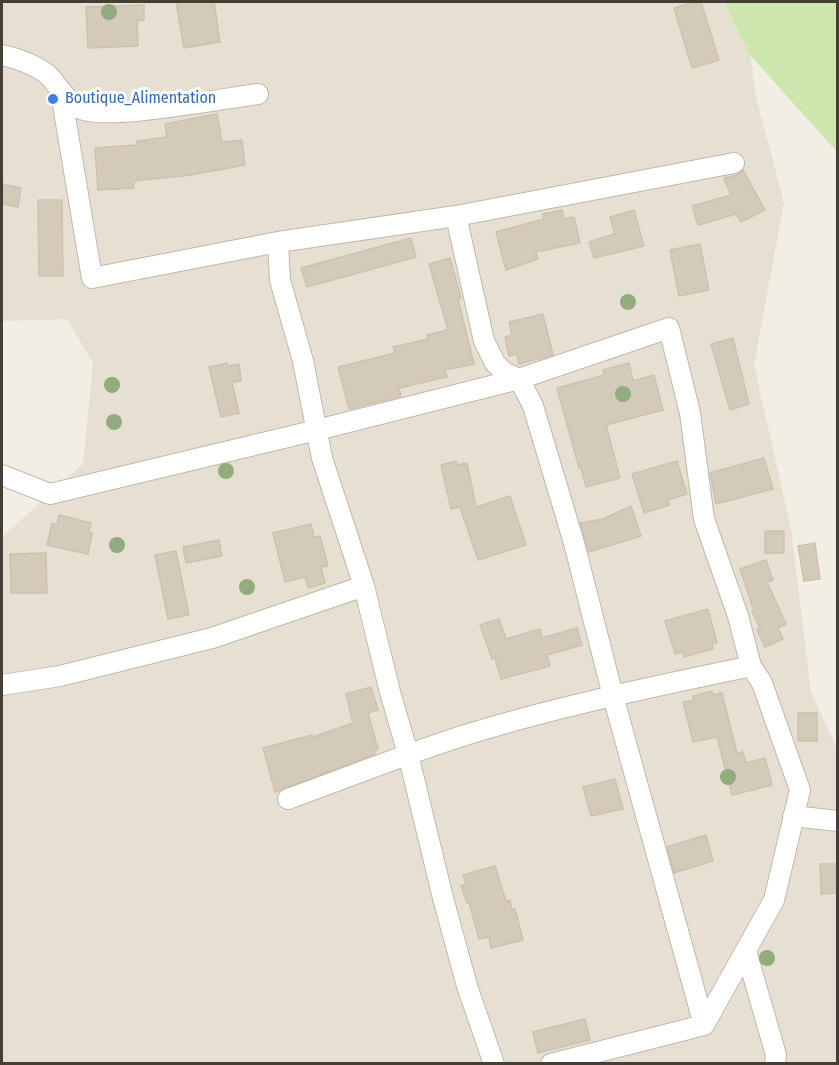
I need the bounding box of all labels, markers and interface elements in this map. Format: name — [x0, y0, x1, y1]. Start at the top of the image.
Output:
place label: Boutique_Alimentation — [65, 89, 216, 109]
marker: Boutique_Alimentation — [46, 92, 60, 106]

